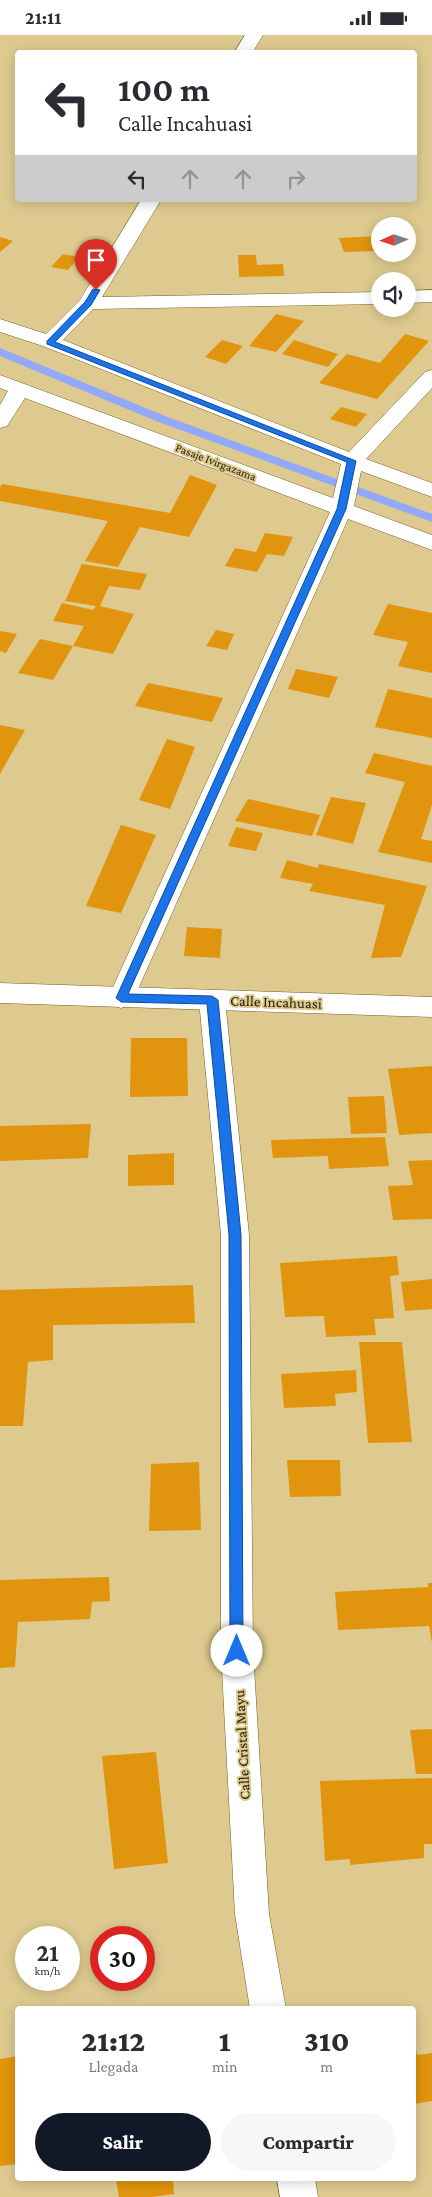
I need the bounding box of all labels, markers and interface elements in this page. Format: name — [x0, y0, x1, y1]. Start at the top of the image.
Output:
text: 21:11 — [25, 7, 61, 28]
icon: left — [35, 70, 100, 135]
text: 100 m — [118, 70, 210, 109]
text: Calle Incahuasi — [118, 111, 252, 136]
icon: left — [123, 165, 151, 193]
icon: ahead — [176, 165, 204, 193]
icon: ahead — [229, 165, 257, 193]
icon: right — [282, 165, 310, 193]
north arrow — [371, 217, 416, 263]
map controls — [371, 217, 416, 317]
pin — [75, 239, 117, 290]
icon: arrive — [82, 246, 110, 274]
button: sound — [371, 272, 416, 317]
street label: Pasaje Ivirgazama — [174, 440, 259, 484]
street label: Calle Incahuasi — [230, 992, 322, 1012]
position arrow — [210, 1624, 262, 1676]
street label: Calle Cristal Mayu — [231, 1690, 254, 1800]
speed limit sign: 30 — [90, 1926, 155, 1991]
text: 21 — [36, 1939, 59, 1966]
text: km/h — [35, 1964, 60, 1978]
text: 21:12 — [82, 2024, 145, 2057]
text: 1 — [219, 2024, 231, 2057]
text: 310 — [304, 2024, 349, 2057]
text: Llegada — [88, 2058, 139, 2075]
text: min — [212, 2058, 238, 2075]
text: m — [320, 2058, 333, 2075]
button: Salir — [35, 2113, 211, 2171]
button: Compartir — [221, 2113, 396, 2171]

